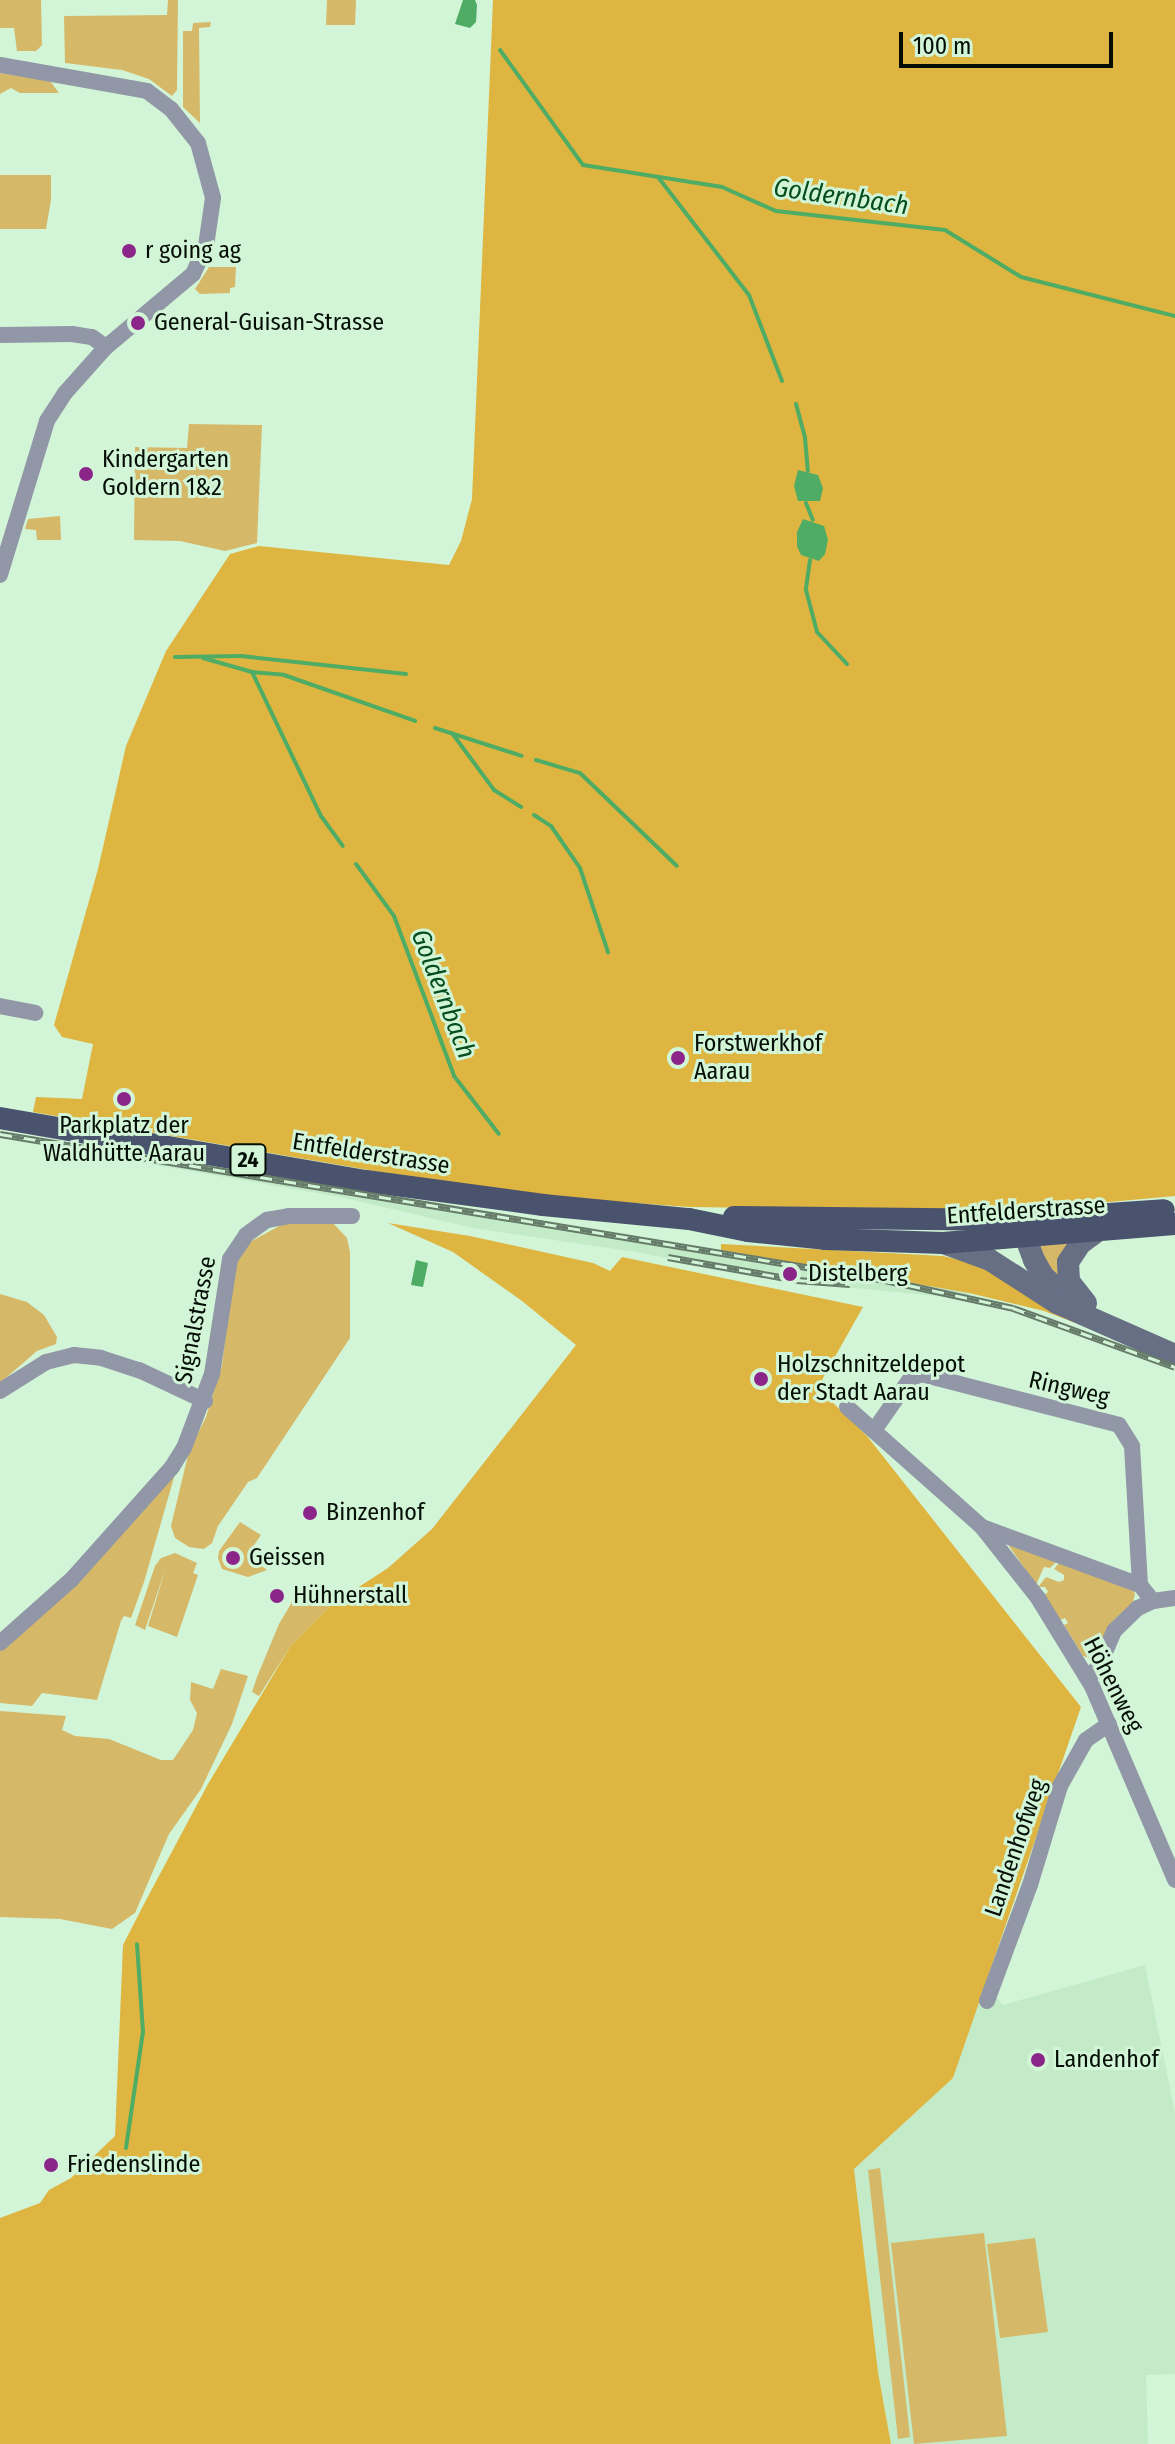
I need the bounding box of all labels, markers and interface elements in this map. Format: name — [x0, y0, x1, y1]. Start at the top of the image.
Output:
scale bar — [903, 16, 1117, 66]
text: 100 m — [913, 32, 971, 60]
water label: Goldernbach — [772, 172, 910, 222]
place label: r going ag — [145, 237, 241, 265]
marker: r going ag — [120, 242, 138, 260]
place label: General-Guisan-Strasse — [154, 309, 384, 337]
marker: General-Guisan-Strasse — [129, 314, 147, 332]
place label: Kindergarten Goldern 1&2 — [102, 446, 229, 502]
marker: Kindergarten Goldern 1&2 — [77, 465, 95, 483]
water label: Goldernbach — [404, 925, 482, 1063]
place label: Forstwerkhof Aarau — [694, 1030, 822, 1086]
marker: Forstwerkhof Aarau — [669, 1049, 687, 1067]
marker: Parkplatz der Waldhütte Aarau — [115, 1090, 133, 1108]
place label: Parkplatz der Waldhütte Aarau — [43, 1112, 205, 1168]
street label: Entfelderstrasse — [290, 1127, 452, 1181]
road number: 24 — [228, 1142, 268, 1178]
street label: Entfelderstrasse — [946, 1191, 1106, 1231]
street label: Signalstrasse — [170, 1254, 222, 1386]
place label: Distelberg — [808, 1260, 908, 1288]
marker: Distelberg — [779, 1263, 801, 1285]
place label: Holzschnitzeldepot der Stadt Aarau — [777, 1351, 965, 1407]
street label: Ringweg — [1026, 1366, 1112, 1412]
marker: Holzschnitzeldepot der Stadt Aarau — [752, 1370, 770, 1388]
place label: Binzenhof — [326, 1499, 424, 1527]
marker: Binzenhof — [301, 1504, 319, 1522]
place label: Geissen — [249, 1544, 325, 1572]
marker: Geissen — [224, 1549, 242, 1567]
place label: Hühnerstall — [293, 1582, 407, 1610]
marker: Hühnerstall — [268, 1587, 286, 1605]
street label: Höhenweg — [1077, 1632, 1149, 1738]
street label: Landenhofweg — [979, 1775, 1053, 1921]
place label: Landenhof — [1054, 2046, 1159, 2074]
marker: Landenhof — [1029, 2051, 1047, 2069]
place label: Friedenslinde — [67, 2151, 200, 2179]
marker: Friedenslinde — [42, 2156, 60, 2174]

